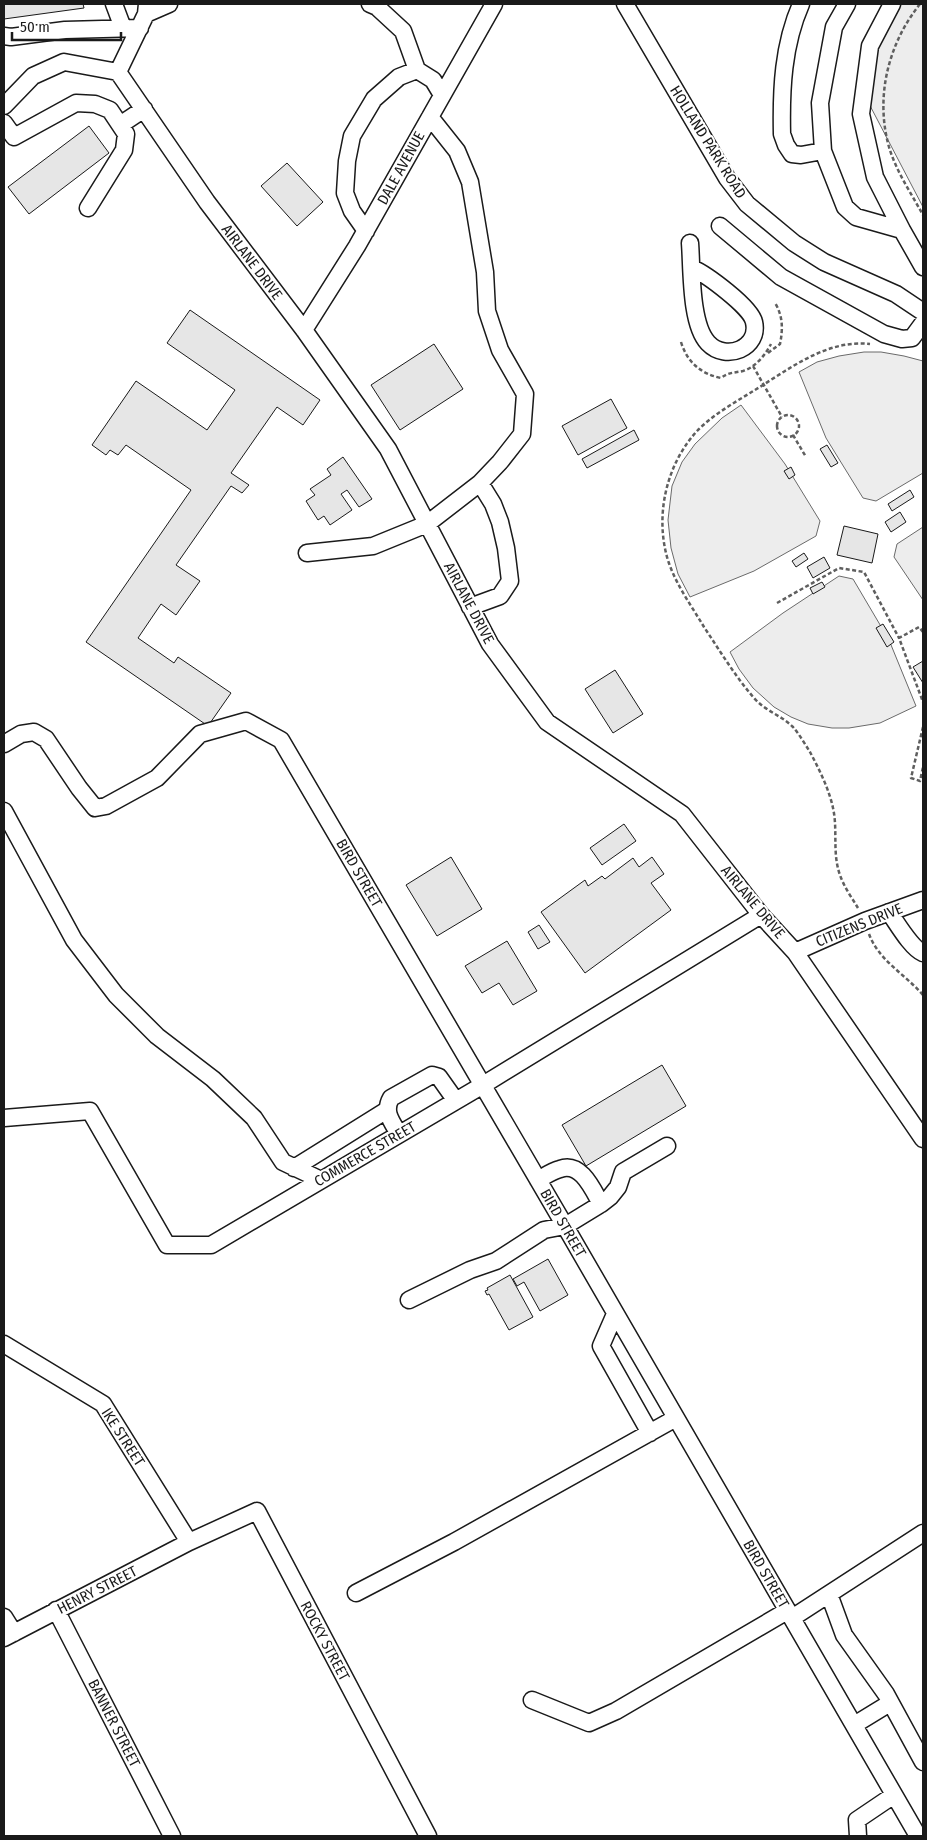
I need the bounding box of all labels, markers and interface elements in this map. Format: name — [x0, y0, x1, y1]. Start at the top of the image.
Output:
scale bar — [12, 10, 121, 42]
text: 50 m — [20, 18, 50, 36]
street label: HOLLAND PARK ROAD — [666, 82, 750, 202]
street label: DALE AVENUE — [373, 128, 429, 208]
street label: AIRLANE DRIVE — [218, 221, 286, 303]
street label: AIRLANE DRIVE — [440, 559, 498, 647]
street label: BIRD STREET — [332, 836, 386, 910]
street label: AIRLANE DRIVE — [717, 862, 789, 942]
street label: CITIZENS DRIVE — [813, 899, 905, 951]
street label: COMMERCE STREET — [311, 1118, 419, 1190]
street label: BIRD STREET — [536, 1186, 590, 1260]
street label: IKE STREET — [98, 1405, 148, 1469]
street label: BIRD STREET — [739, 1537, 793, 1611]
street label: HENRY STREET — [54, 1562, 140, 1618]
street label: ROCKY STREET — [297, 1598, 353, 1684]
street label: BANNER STREET — [84, 1676, 144, 1770]

